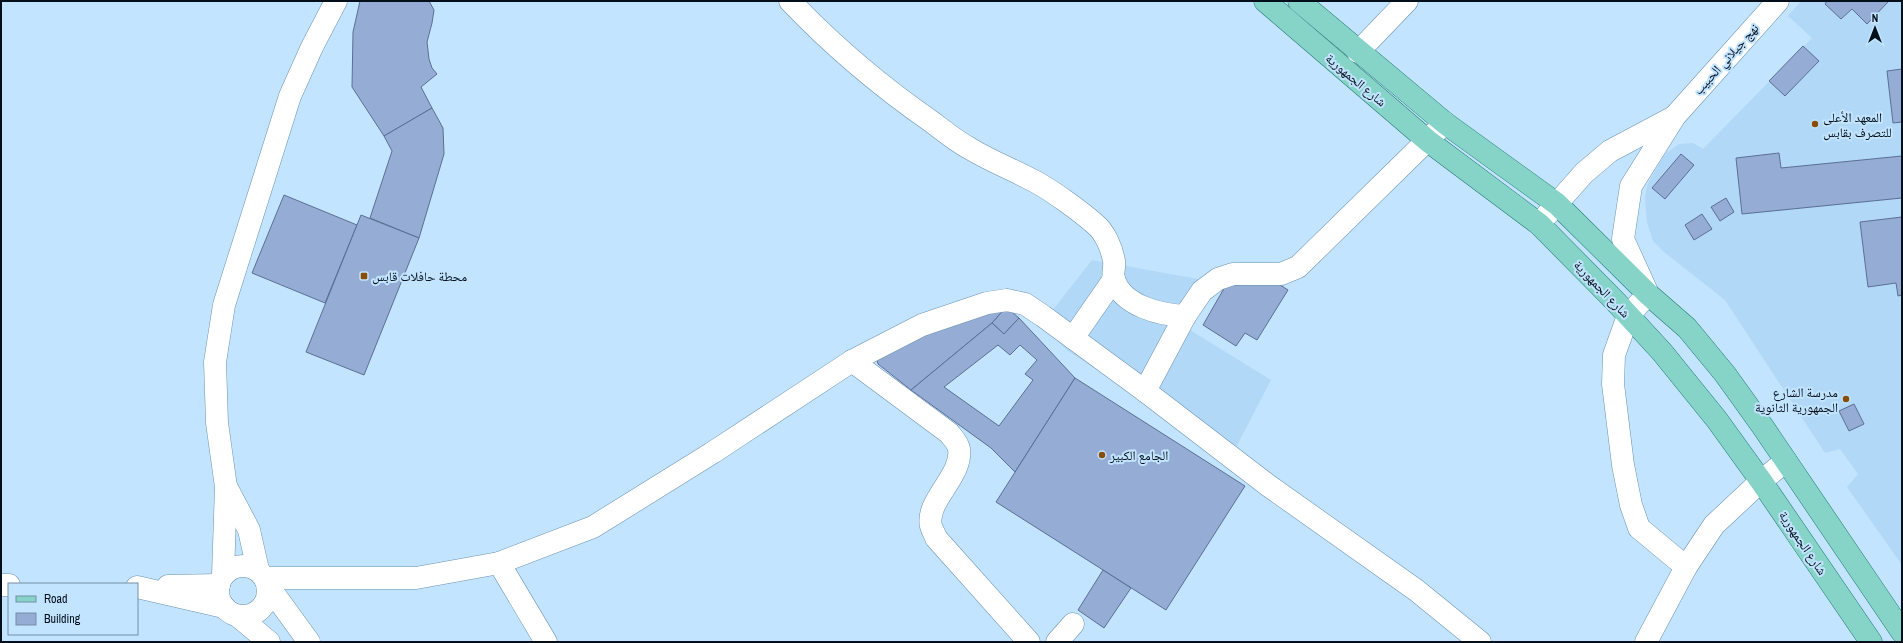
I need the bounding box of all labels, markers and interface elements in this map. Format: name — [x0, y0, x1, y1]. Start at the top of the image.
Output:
north arrow — [1855, 8, 1895, 48]
text: N — [1872, 11, 1878, 25]
street label: نهج جيلاني الحبيب — [1690, 20, 1764, 100]
street label: شارع الجمهورية — [1322, 50, 1390, 111]
place label: المعهد الأعلى للتصرف بقابس — [1823, 109, 1892, 141]
marker: المعهد الأعلى للتصرف بقابس — [1810, 119, 1820, 129]
street label: شارع الجمهورية — [1569, 256, 1634, 322]
place label: محطة حافلات قابس — [372, 268, 467, 285]
marker: محطة حافلات قابس — [359, 271, 369, 281]
place label: مدرسة الشارع الجمهورية الثانوية — [1755, 384, 1838, 416]
marker: مدرسة الشارع الجمهورية الثانوية — [1841, 394, 1851, 404]
place label: الجامع الكبير — [1109, 447, 1168, 465]
marker: الجامع الكبير — [1097, 450, 1107, 460]
street label: شارع الجمهورية — [1774, 508, 1831, 579]
legend — [8, 583, 138, 635]
text: Road — [44, 591, 68, 607]
text: Building — [44, 611, 81, 627]

